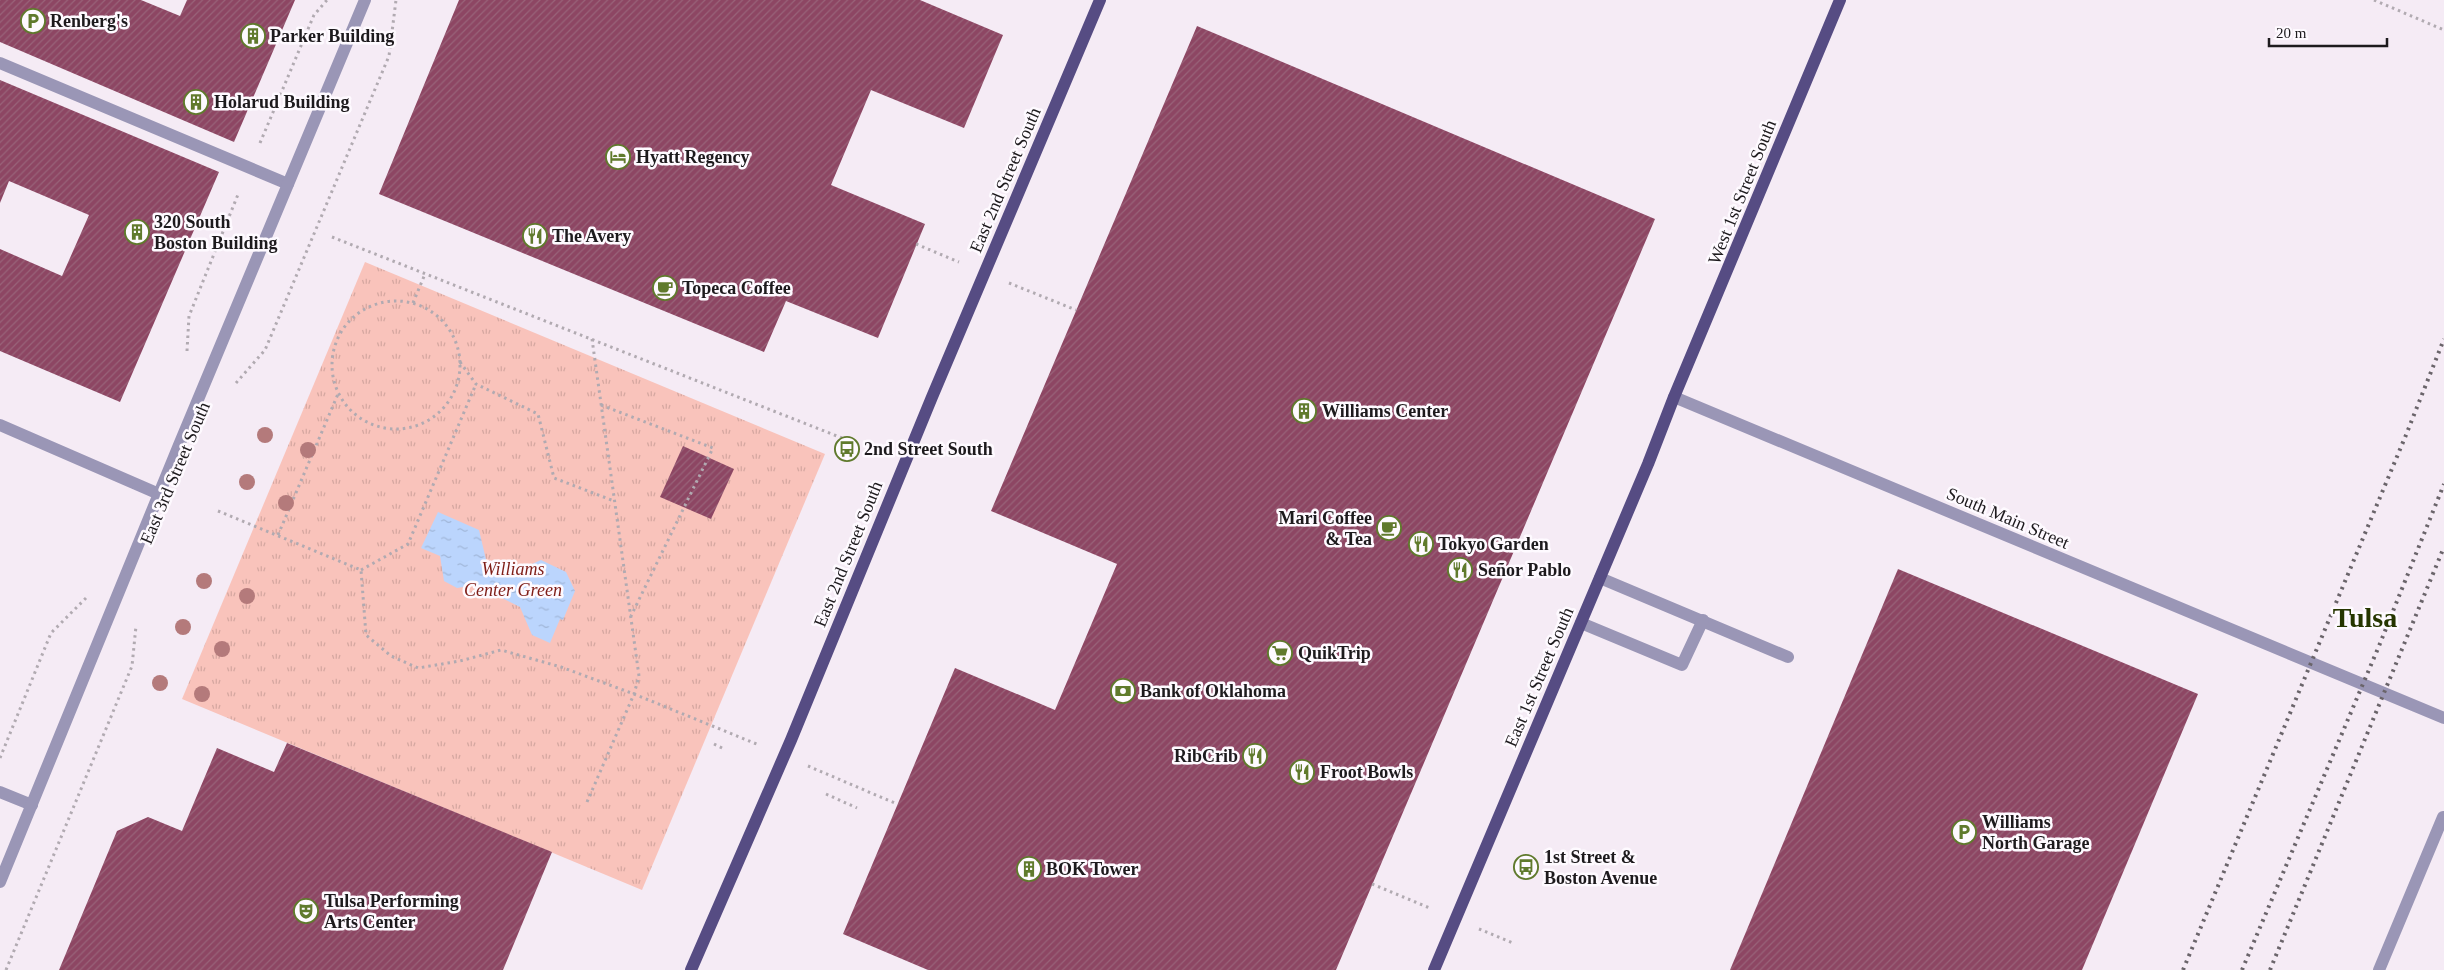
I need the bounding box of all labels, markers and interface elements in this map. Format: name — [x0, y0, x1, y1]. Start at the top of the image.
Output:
parking icon: Renberg's — [20, 8, 46, 34]
place label: Renberg's — [50, 11, 128, 31]
scale bar — [2269, 15, 2386, 47]
building icon: Parker Building — [240, 23, 266, 49]
text: 20 m — [2276, 25, 2307, 41]
place label: Parker Building — [270, 26, 394, 46]
building icon: Holarud Building — [183, 89, 209, 115]
place label: Holarud Building — [214, 92, 350, 112]
street label: East 2nd Street South — [965, 105, 1045, 255]
street label: West 1st Street South — [1704, 117, 1780, 267]
hotel icon: Hyatt Regency — [605, 144, 631, 170]
place label: Hyatt Regency — [636, 147, 749, 167]
place label: 320 South Boston Building — [154, 212, 278, 253]
building icon: 320 South Boston Building — [124, 219, 150, 245]
restaurant icon: The Avery — [522, 223, 548, 249]
place label: The Avery — [552, 226, 631, 246]
cafe icon: Topeca Coffee — [652, 275, 678, 301]
place label: Topeca Coffee — [682, 278, 791, 298]
building icon: Williams Center — [1291, 398, 1317, 424]
street label: East 3rd Street South — [136, 399, 214, 547]
place label: Williams Center — [1322, 401, 1448, 421]
bus stop icon: 2nd Street South — [834, 436, 860, 462]
place label: 2nd Street South — [864, 439, 993, 459]
street label: East 2nd Street South — [810, 478, 886, 630]
street label: South Main Street — [1944, 483, 2072, 553]
place label: Mari Coffee & Tea — [1279, 508, 1372, 549]
cafe icon: Mari Coffee & Tea — [1376, 515, 1402, 541]
restaurant icon: Tokyo Garden — [1408, 531, 1434, 557]
place label: Tokyo Garden — [1438, 534, 1549, 554]
restaurant icon: Señor Pablo — [1447, 557, 1473, 583]
park label: Williams Center Green — [464, 559, 562, 600]
place label: Señor Pablo — [1478, 560, 1571, 580]
district label: Tulsa — [2333, 602, 2397, 633]
street label: East 1st Street South — [1501, 604, 1577, 750]
supermarket icon: QuikTrip — [1267, 640, 1293, 666]
place label: QuikTrip — [1298, 643, 1371, 663]
bank icon: Bank of Oklahoma — [1110, 678, 1136, 704]
place label: Bank of Oklahoma — [1140, 681, 1286, 701]
restaurant icon: RibCrib — [1242, 743, 1268, 769]
place label: RibCrib — [1174, 746, 1238, 766]
restaurant icon: Froot Bowls — [1289, 759, 1315, 785]
place label: Froot Bowls — [1320, 762, 1413, 782]
place label: Williams North Garage — [1982, 812, 2089, 853]
parking icon: Williams North Garage — [1951, 819, 1977, 845]
place label: 1st Street & Boston Avenue — [1544, 847, 1657, 888]
bus stop icon: 1st Street & Boston Avenue — [1513, 854, 1539, 880]
building icon: BOK Tower — [1016, 856, 1042, 882]
place label: BOK Tower — [1046, 859, 1139, 879]
place label: Tulsa Performing Arts Center — [324, 891, 459, 932]
theatre icon: Tulsa Performing Arts Center — [293, 898, 319, 924]

